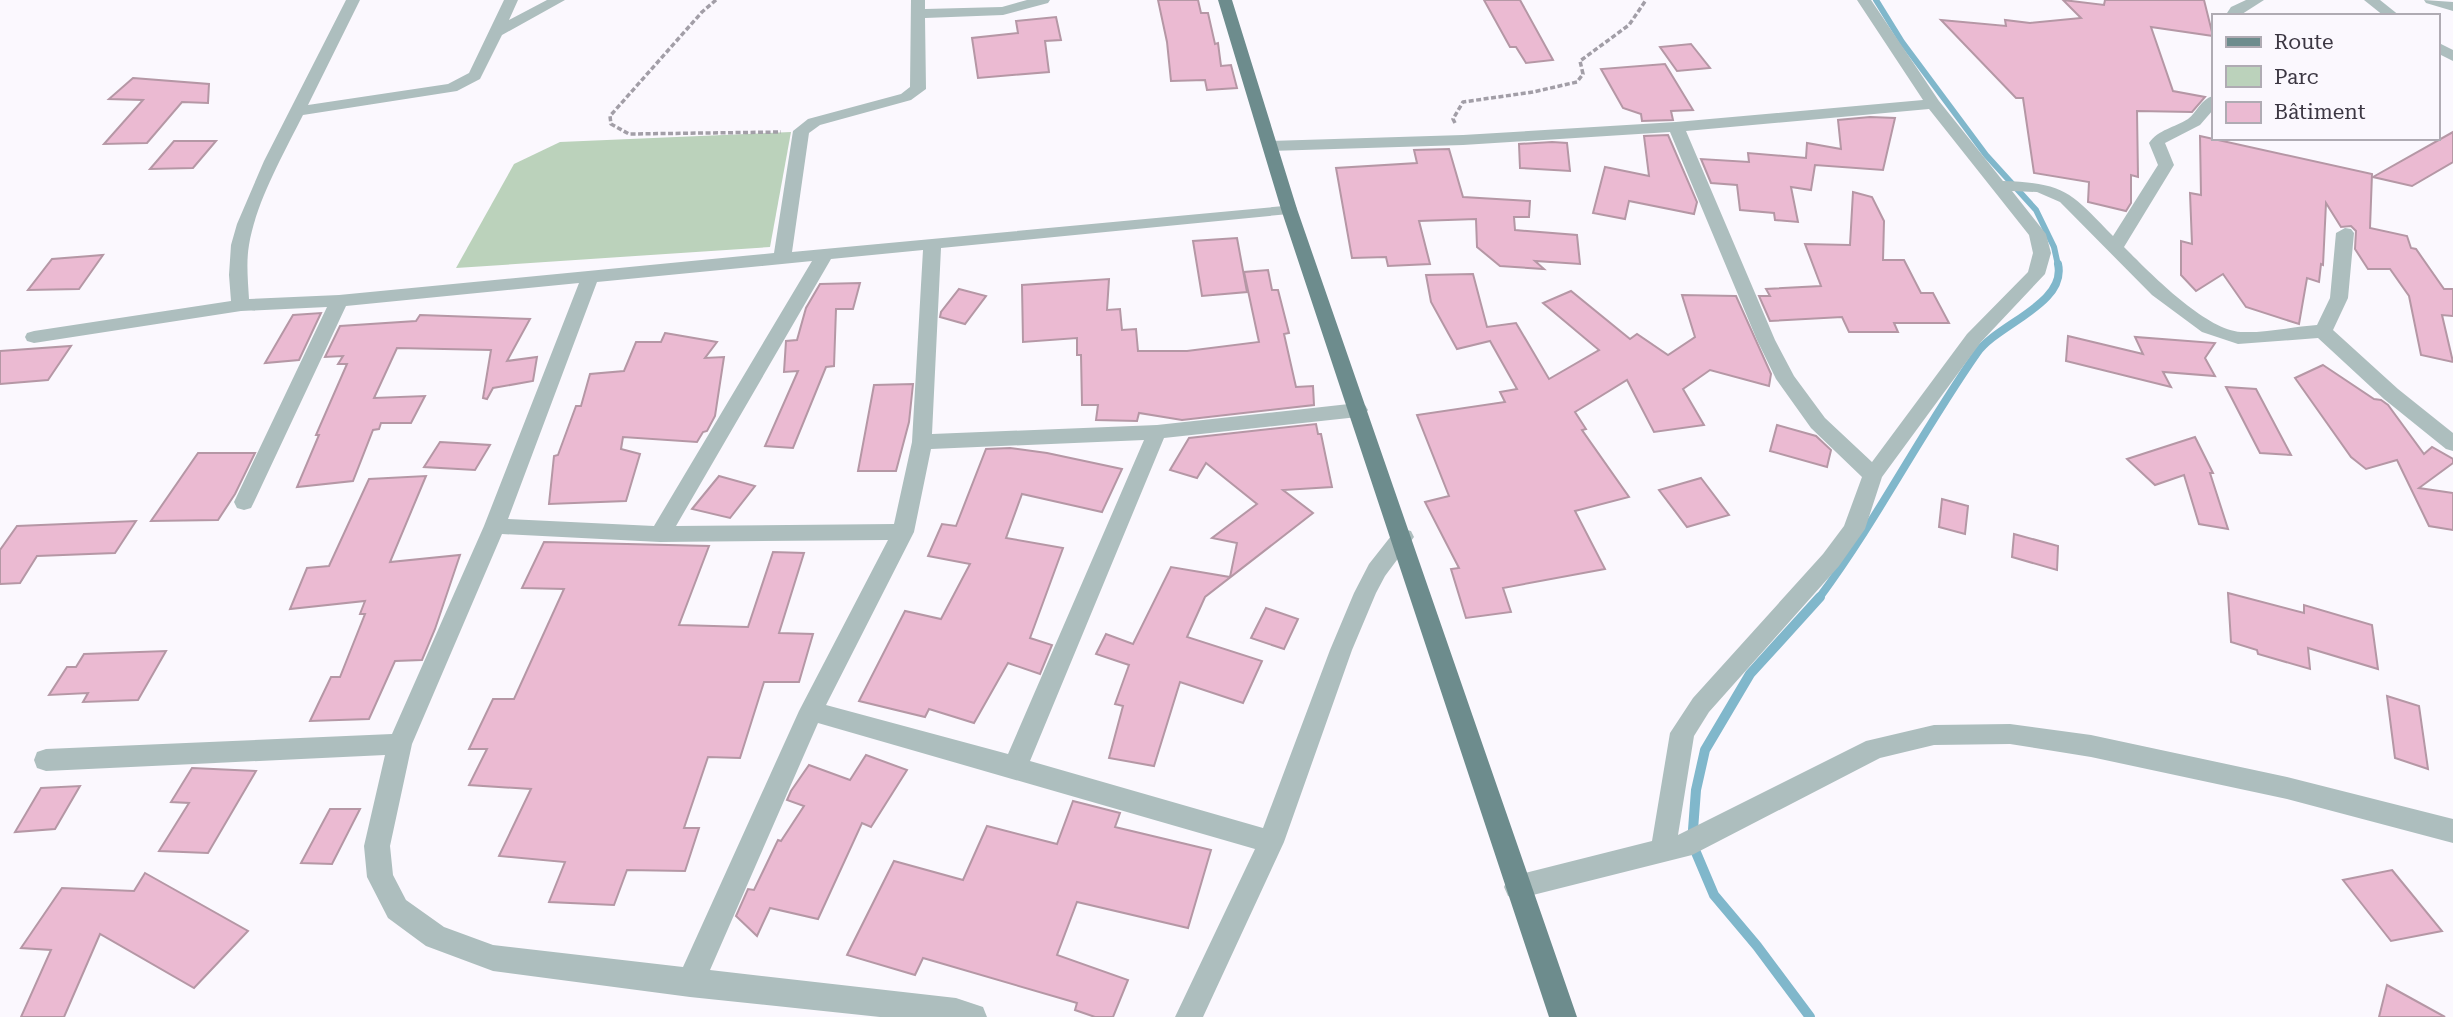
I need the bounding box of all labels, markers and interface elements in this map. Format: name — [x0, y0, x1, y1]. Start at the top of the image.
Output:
legend — [2212, 14, 2439, 140]
text: Route — [2274, 30, 2333, 54]
text: Parc — [2274, 65, 2319, 89]
text: Bâtiment — [2274, 100, 2366, 124]

